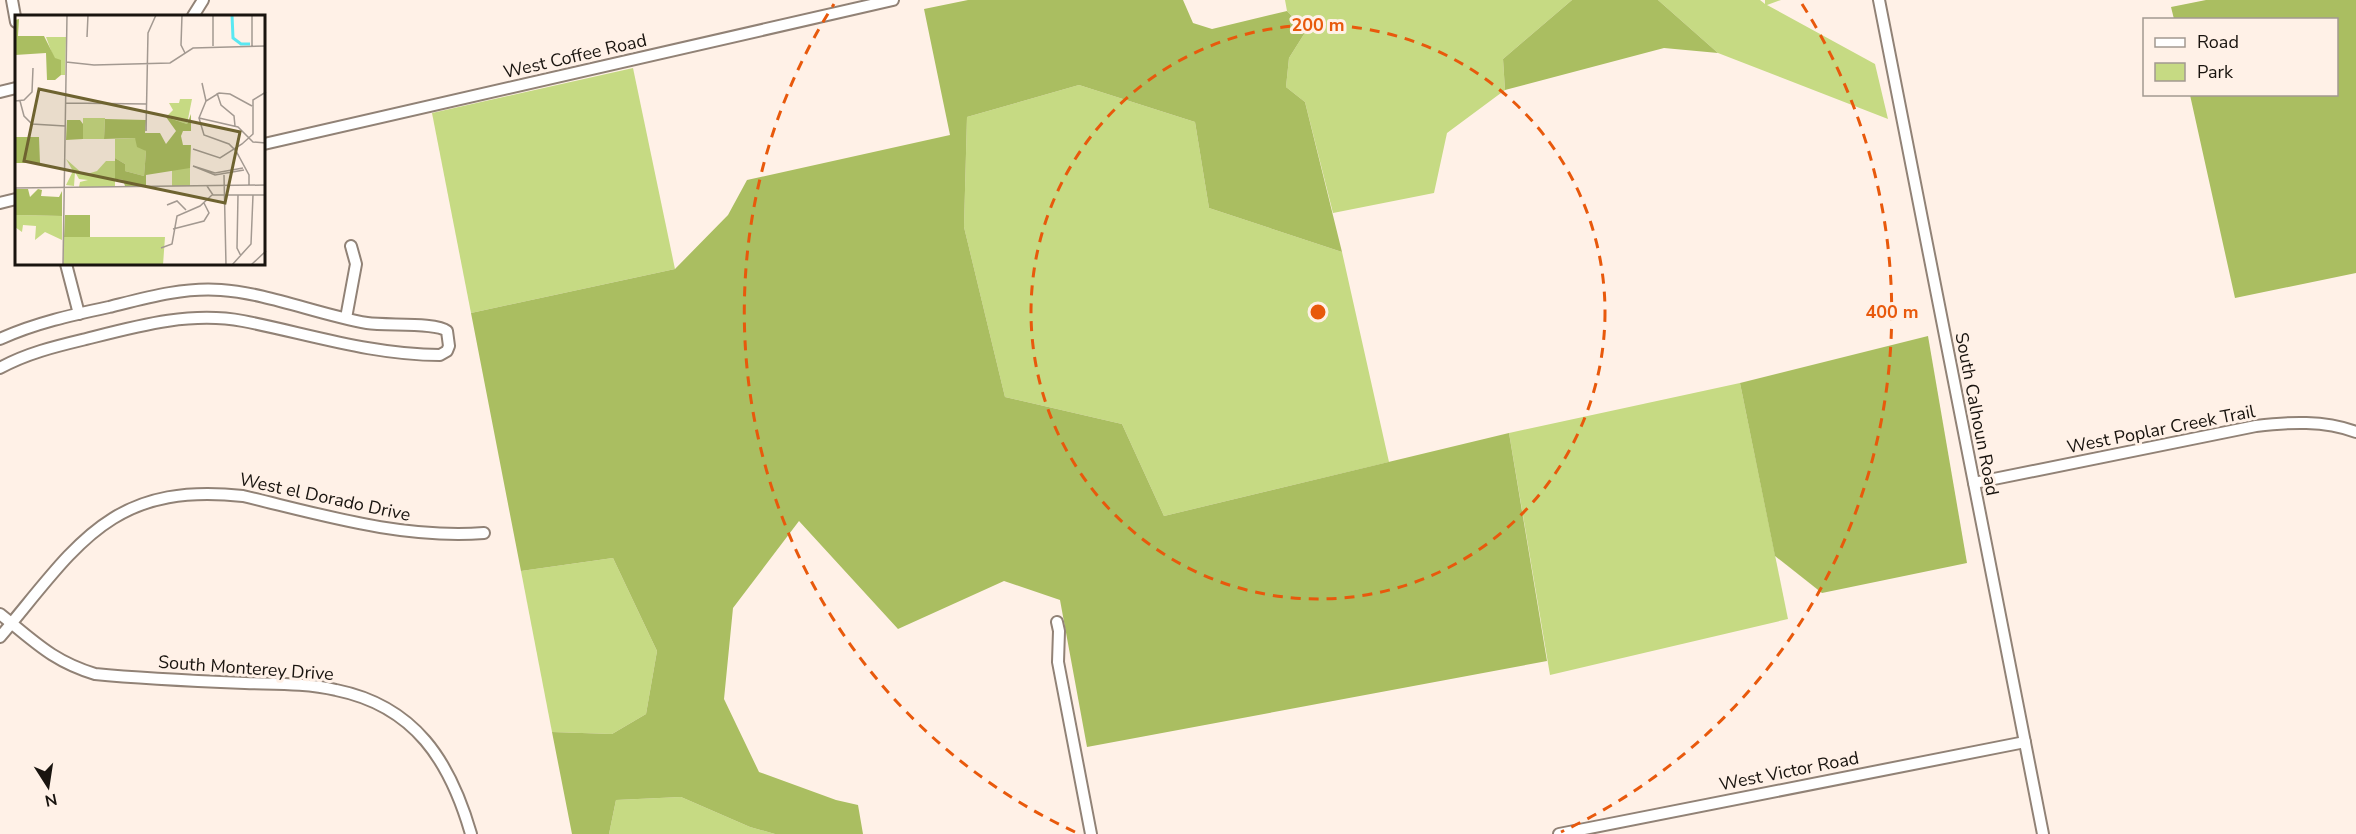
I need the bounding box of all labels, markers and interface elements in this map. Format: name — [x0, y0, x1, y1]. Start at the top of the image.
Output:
text: 200 m — [1291, 13, 1345, 37]
inset map — [15, 15, 266, 266]
legend — [2143, 18, 2338, 96]
street label: West Coffee Road — [501, 28, 649, 84]
text: Road — [2197, 30, 2239, 54]
text: Park — [2197, 60, 2234, 84]
text: 400 m — [1865, 300, 1919, 324]
centre of rings — [1308, 302, 1328, 322]
street label: South Calhoun Road — [1949, 330, 2005, 498]
street label: West Poplar Creek Trail — [2065, 399, 2258, 459]
street label: West el Dorado Drive — [237, 467, 413, 527]
street label: South Monterey Drive — [157, 650, 335, 686]
street label: West Victor Road — [1717, 746, 1861, 796]
north arrow — [18, 756, 78, 816]
text: N — [43, 788, 59, 812]

